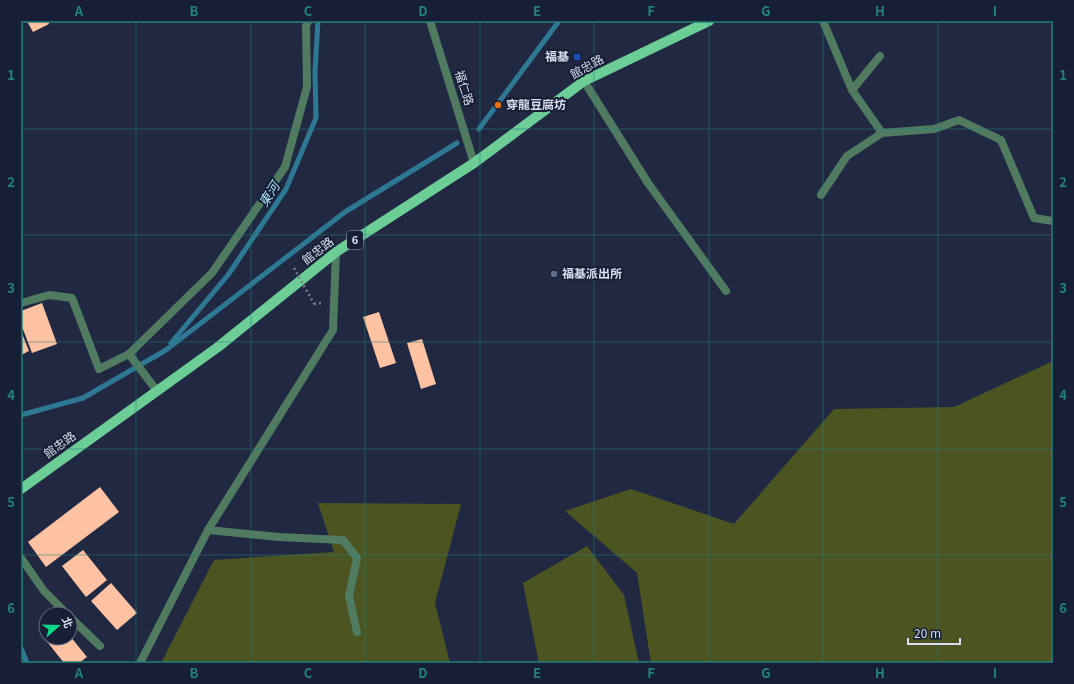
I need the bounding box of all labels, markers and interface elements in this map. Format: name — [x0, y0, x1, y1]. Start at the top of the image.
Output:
text: A — [74, 1, 84, 20]
text: B — [190, 1, 199, 20]
text: C — [304, 1, 313, 20]
text: D — [418, 1, 428, 20]
text: E — [533, 1, 541, 20]
text: F — [647, 1, 655, 20]
text: G — [761, 1, 771, 20]
text: H — [875, 1, 885, 20]
text: I — [993, 1, 997, 20]
place label: 福基 — [545, 47, 569, 64]
street label: 館忠路 — [566, 50, 606, 82]
marker: 福基 — [572, 52, 582, 62]
text: 1 — [7, 65, 15, 84]
text: 1 — [1059, 65, 1067, 84]
street label: 福仁路 — [452, 68, 479, 107]
place label: 穿龍豆腐坊 — [506, 95, 566, 112]
marker: 穿龍豆腐坊 — [493, 100, 503, 110]
text: 2 — [7, 172, 15, 191]
text: 2 — [1059, 172, 1067, 191]
water label: 東河 — [254, 175, 285, 210]
road number: 6 — [347, 231, 363, 249]
street label: 館忠路 — [298, 232, 336, 268]
place label: 福基派出所 — [562, 264, 622, 281]
marker: 福基派出所 — [549, 269, 559, 279]
text: 3 — [7, 278, 15, 297]
text: 3 — [1059, 278, 1067, 297]
text: 4 — [7, 385, 15, 404]
text: 4 — [1059, 385, 1067, 404]
street label: 館忠路 — [40, 426, 79, 461]
text: 5 — [7, 492, 15, 511]
text: 5 — [1059, 492, 1067, 511]
text: 6 — [7, 598, 15, 617]
text: 6 — [1059, 598, 1067, 617]
north arrow — [38, 606, 78, 646]
text: 北 — [59, 614, 78, 630]
scale bar — [908, 620, 960, 646]
text: 20 m — [914, 624, 941, 641]
text: A — [74, 663, 84, 682]
text: B — [190, 663, 199, 682]
text: C — [304, 663, 313, 682]
text: D — [418, 663, 428, 682]
text: E — [533, 663, 541, 682]
text: F — [647, 663, 655, 682]
text: G — [761, 663, 771, 682]
text: H — [875, 663, 885, 682]
text: I — [993, 663, 997, 682]

